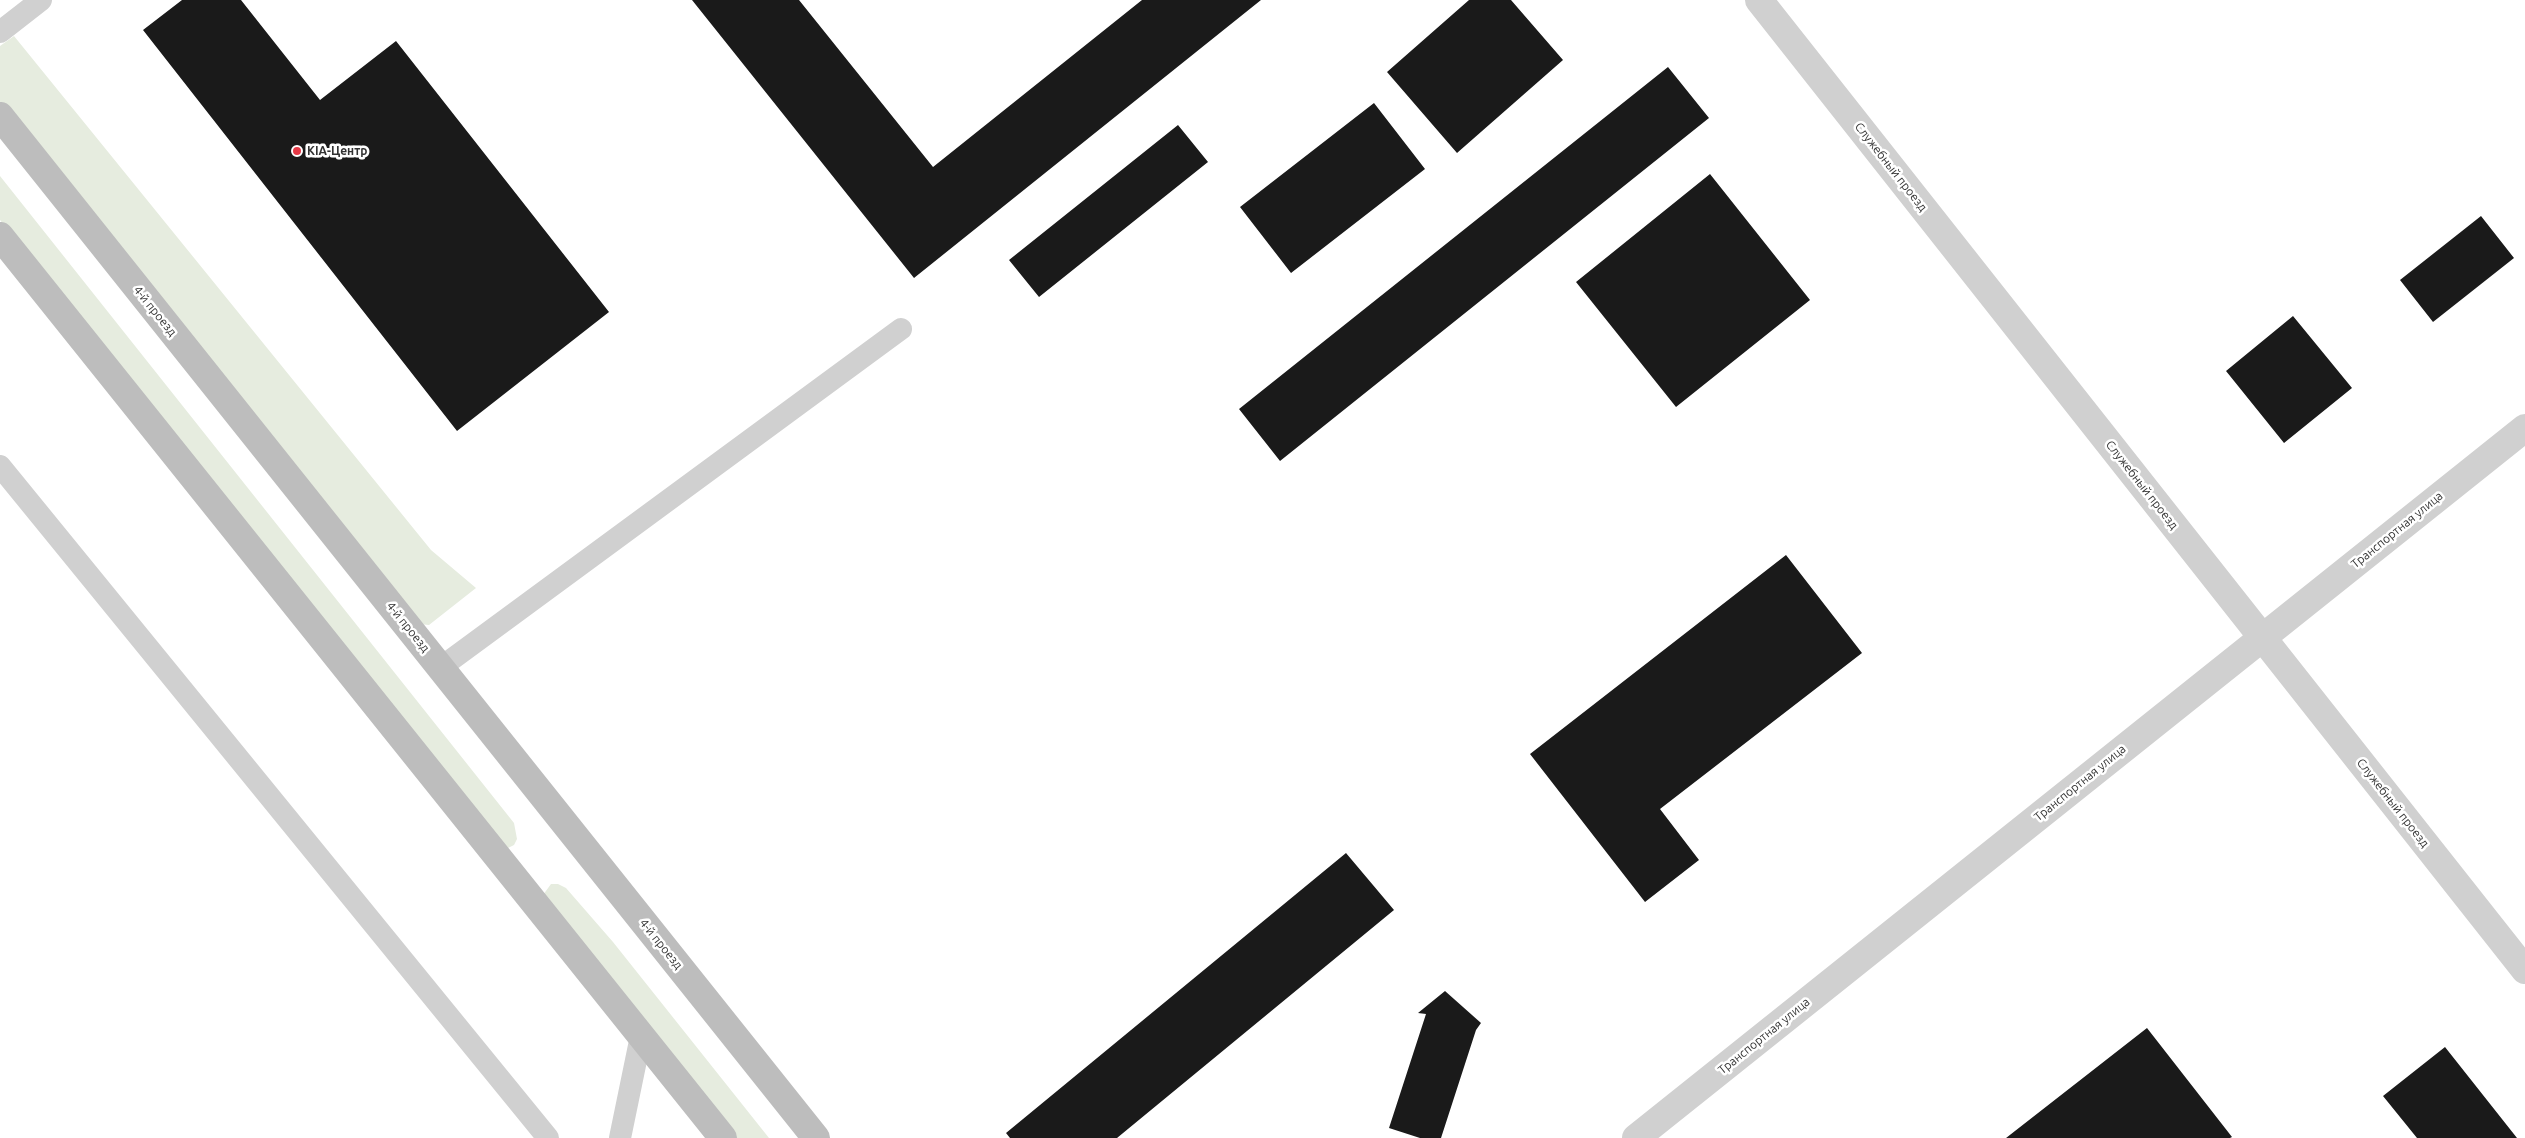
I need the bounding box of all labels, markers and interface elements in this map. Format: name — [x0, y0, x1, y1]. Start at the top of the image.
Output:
street label: Служебный проезд — [1852, 120, 1930, 214]
place label: KIA-Центр — [307, 144, 367, 158]
marker: KIA-Центр — [291, 145, 303, 157]
street label: 4-й проезд — [130, 283, 180, 339]
street label: Служебный проезд — [2103, 438, 2181, 532]
street label: Транспортная улица — [2348, 489, 2446, 571]
street label: 4-й проезд — [383, 599, 433, 655]
street label: Транспортная улица — [2031, 742, 2129, 824]
street label: Служебный проезд — [2354, 756, 2432, 850]
street label: 4-й проезд — [636, 916, 686, 972]
street label: Транспортная улица — [1715, 995, 1813, 1077]

